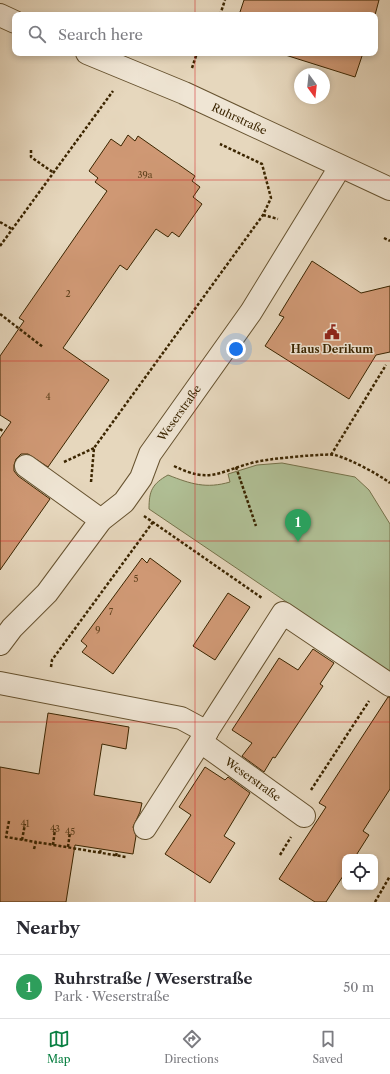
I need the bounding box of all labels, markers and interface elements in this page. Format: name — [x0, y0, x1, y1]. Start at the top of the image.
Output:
search box — [12, 12, 378, 56]
icon: search — [26, 23, 48, 45]
text: Search here — [58, 25, 143, 44]
north arrow — [294, 68, 330, 104]
street label: Ruhrstraße — [210, 100, 269, 138]
house number: 39a — [138, 169, 153, 180]
house number: 2 — [65, 288, 71, 299]
public building icon: Haus Derikum — [323, 323, 341, 341]
your location — [226, 339, 246, 359]
place label: Haus Derikum — [291, 342, 373, 356]
street label: Weserstraße — [154, 382, 204, 445]
house number: 4 — [45, 391, 51, 402]
pin: 1 — [285, 509, 311, 542]
house number: 5 — [134, 573, 139, 584]
house number: 7 — [109, 606, 114, 617]
house number: 9 — [95, 624, 101, 635]
street label: Weserstraße — [221, 754, 284, 804]
house number: 41 — [21, 818, 30, 829]
house number: 43 — [50, 823, 60, 834]
house number: 45 — [65, 826, 75, 837]
map controls — [342, 854, 378, 890]
button: locate — [342, 854, 378, 890]
text: Nearby — [16, 918, 80, 938]
text: Ruhrstraße / Weserstraße — [54, 969, 252, 988]
text: 1 — [26, 979, 32, 995]
text: 50 m — [343, 979, 374, 995]
text: Park · Weserstraße — [54, 988, 170, 1004]
tab: Map — [47, 1028, 71, 1066]
tab: Directions — [164, 1028, 219, 1066]
tab: Saved — [313, 1028, 343, 1066]

